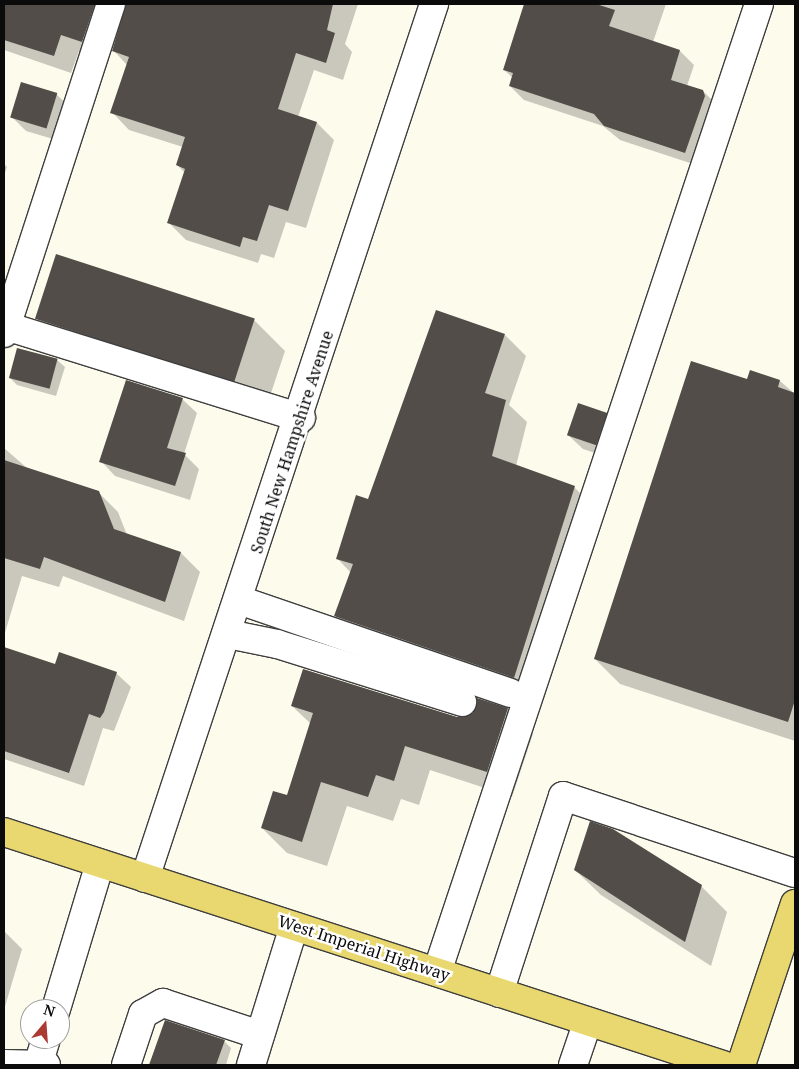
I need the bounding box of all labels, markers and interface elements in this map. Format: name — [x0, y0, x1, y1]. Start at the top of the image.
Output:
street label: South New Hampshire Avenue — [247, 328, 337, 556]
street label: West Imperial Highway — [276, 911, 452, 985]
north arrow — [20, 999, 70, 1049]
text: N — [41, 999, 58, 1021]

